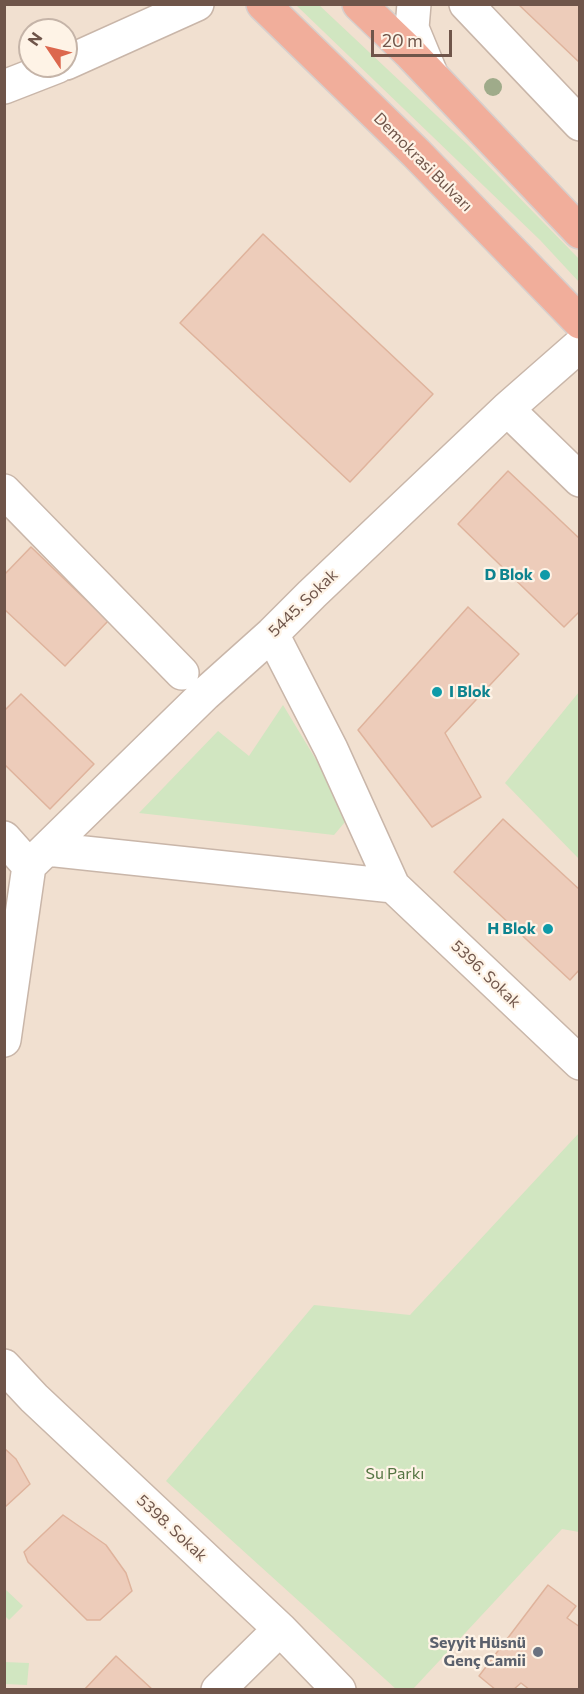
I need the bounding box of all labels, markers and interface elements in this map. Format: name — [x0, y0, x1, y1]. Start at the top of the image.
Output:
north arrow — [18, 18, 78, 78]
scale bar — [374, 18, 455, 56]
text: N — [23, 28, 46, 49]
text: 20 m — [382, 29, 423, 51]
street label: Demokrasi Bulvarı — [370, 109, 476, 215]
street label: 5445. Sokak — [264, 565, 342, 641]
place label: D Blok — [485, 565, 533, 585]
marker: D Blok — [538, 568, 552, 582]
place label: I Blok — [449, 682, 491, 702]
marker: I Blok — [430, 685, 444, 699]
place label: H Blok — [487, 919, 536, 939]
marker: H Blok — [541, 922, 555, 936]
street label: 5396. Sokak — [447, 936, 525, 1012]
park label: Su Parkı — [366, 1464, 424, 1484]
street label: 5398. Sokak — [133, 1491, 211, 1565]
place label: Seyyit Hüsnü Genç Camii — [429, 1633, 526, 1671]
marker: Seyyit Hüsnü Genç Camii — [531, 1645, 545, 1659]

